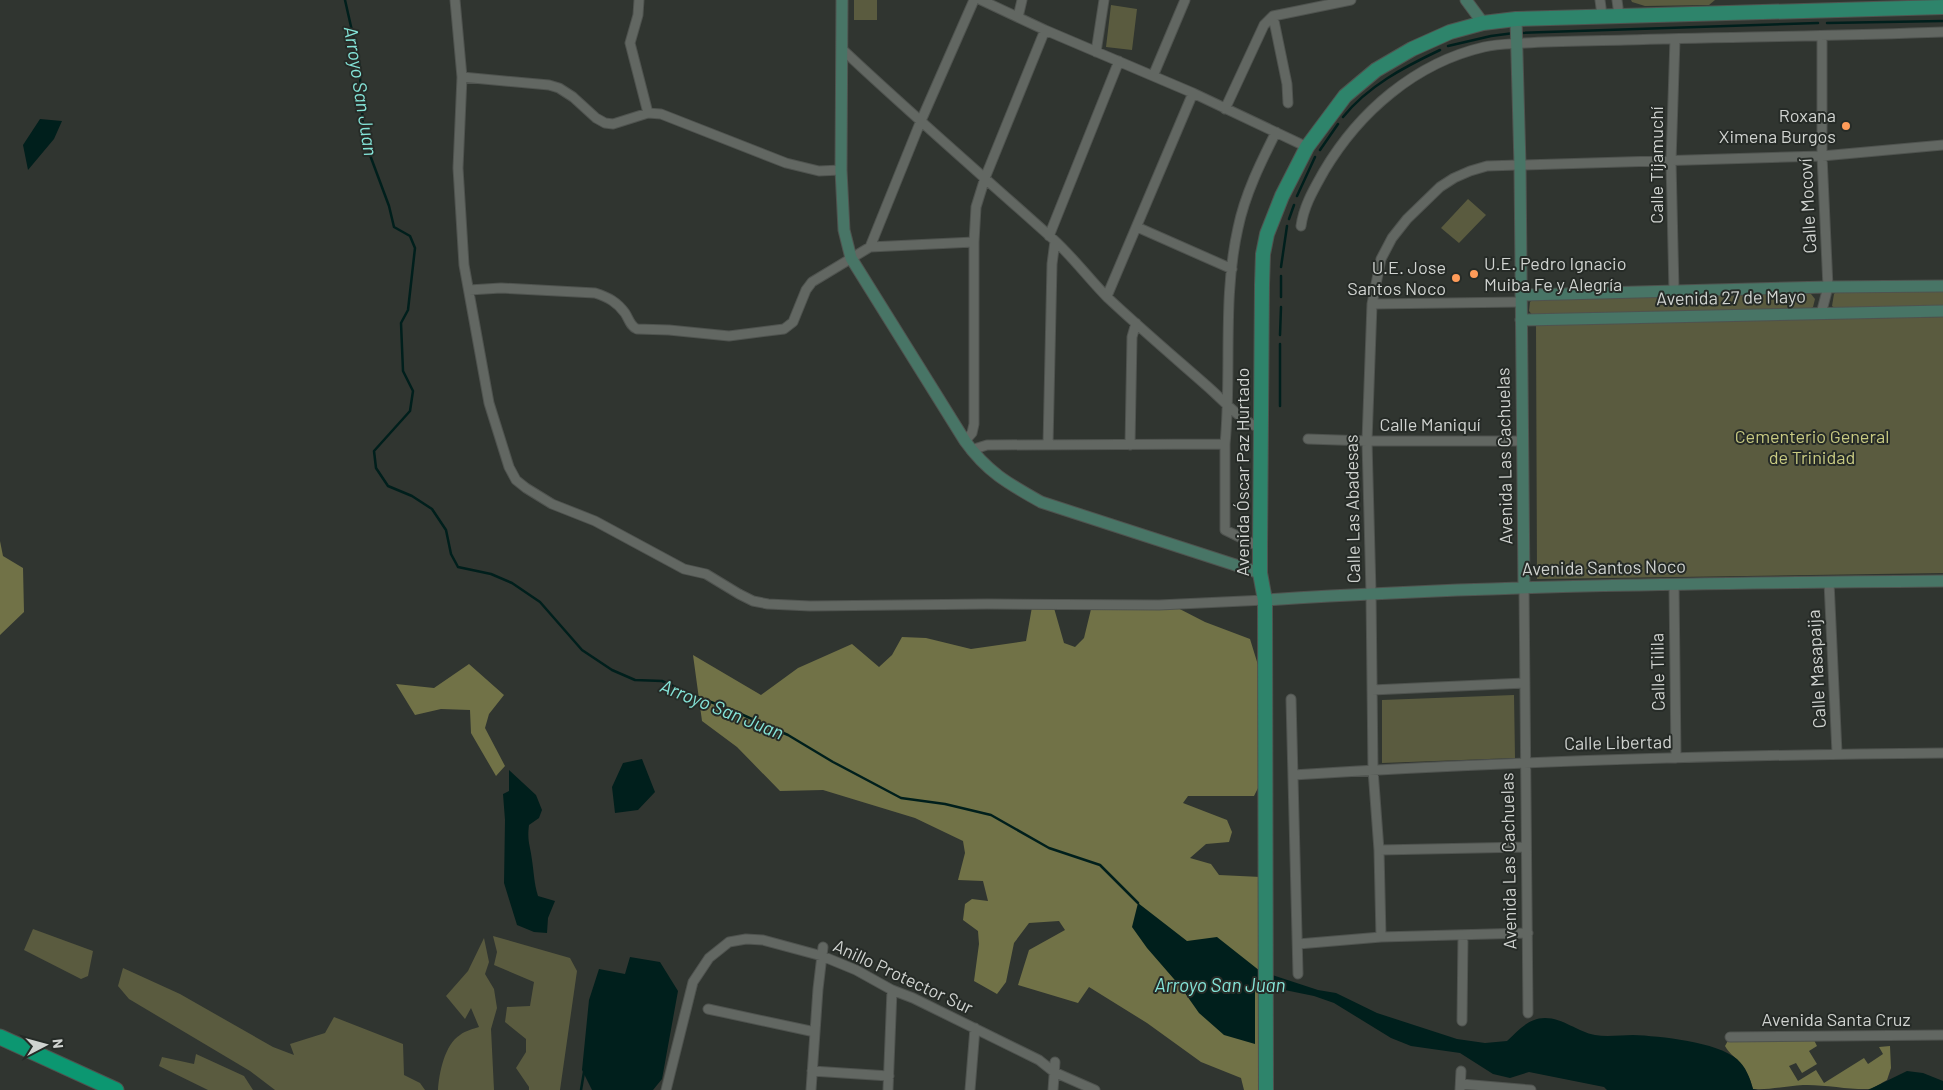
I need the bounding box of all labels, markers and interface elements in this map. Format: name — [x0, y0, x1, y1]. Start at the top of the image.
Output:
water label: Arroyo San Juan — [340, 24, 383, 157]
place label: Roxana Ximena Burgos — [1719, 104, 1836, 147]
street label: Calle Tijamuchí — [1645, 106, 1667, 224]
marker: Roxana Ximena Burgos — [1840, 120, 1852, 132]
street label: Calle Mocoví — [1794, 158, 1820, 254]
place label: U.E. Pedro Ignacio Muiba Fe y Alegría — [1484, 252, 1627, 295]
place label: U.E. Jose Santos Noco — [1347, 256, 1446, 299]
marker: U.E. Pedro Ignacio Muiba Fe y Alegría — [1468, 268, 1480, 280]
marker: U.E. Jose Santos Noco — [1450, 272, 1462, 284]
street label: Avenida 27 de Mayo — [1656, 285, 1806, 309]
street label: Avenida Las Cachuelas — [1491, 367, 1517, 545]
street label: Avenida Óscar Paz Hurtado — [1231, 368, 1253, 576]
street label: Calle Maniquí — [1379, 413, 1481, 435]
park label: Cementerio General de Trinidad — [1735, 425, 1889, 468]
street label: Calle Las Abadesas — [1340, 434, 1364, 584]
street label: Avenida Santos Noco — [1522, 555, 1686, 579]
street label: Calle Masapaija — [1802, 609, 1830, 729]
street label: Calle Tilila — [1645, 633, 1669, 711]
water label: Arroyo San Juan — [657, 673, 787, 744]
street label: Calle Libertad — [1564, 730, 1672, 754]
street label: Avenida Las Cachuelas — [1495, 772, 1521, 950]
street label: Anillo Protector Sur — [830, 934, 977, 1018]
water label: Arroyo San Juan — [1154, 973, 1286, 996]
street label: Avenida Santa Cruz — [1761, 1008, 1911, 1030]
north arrow — [20, 1020, 70, 1070]
text: N — [49, 1038, 67, 1049]

